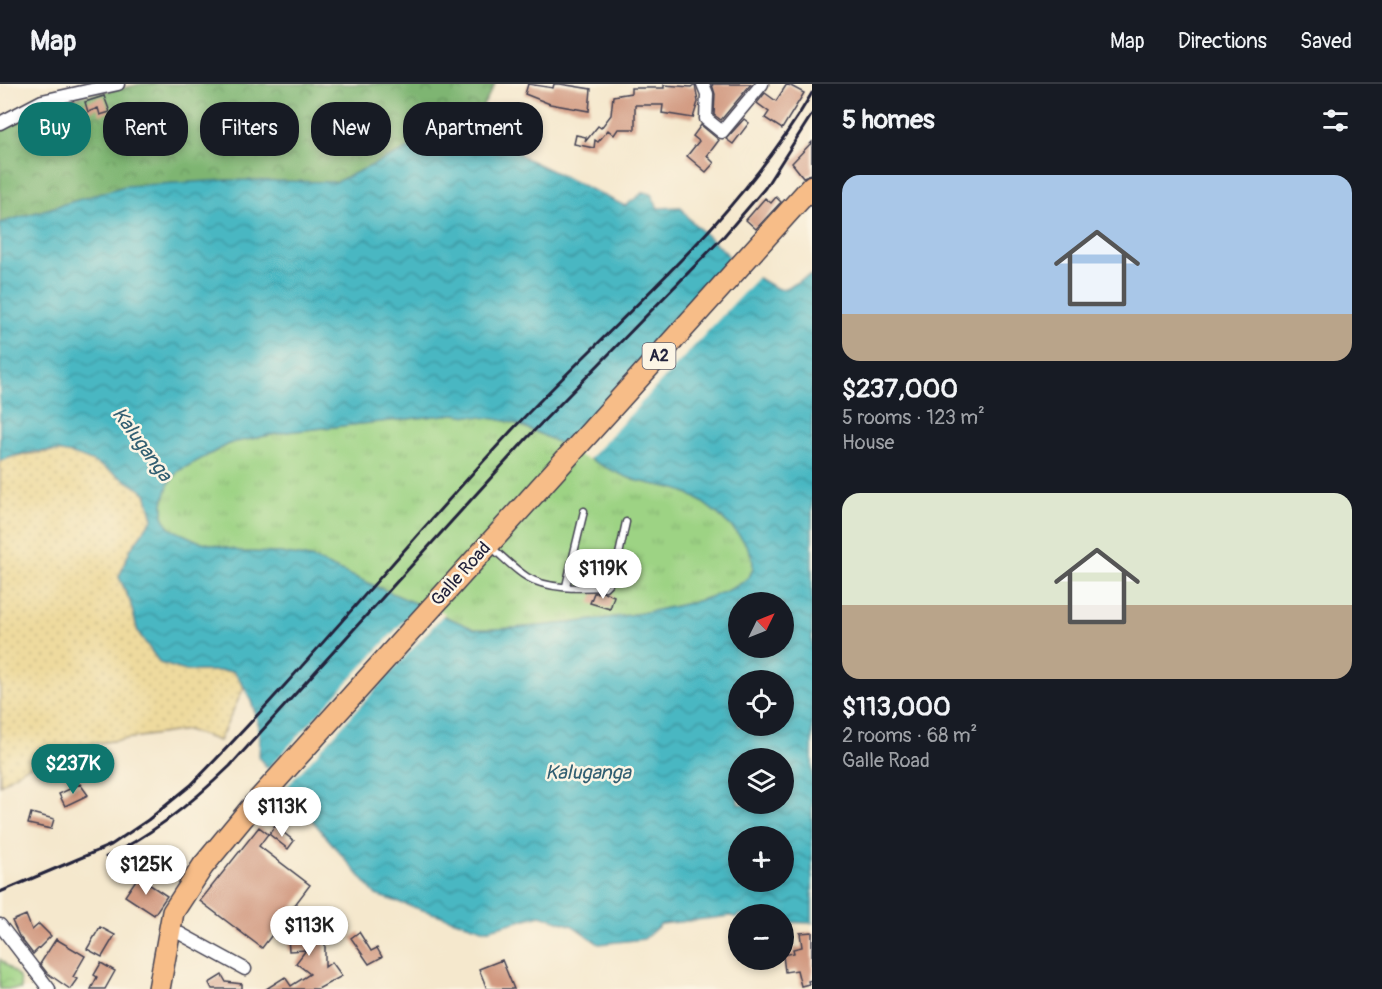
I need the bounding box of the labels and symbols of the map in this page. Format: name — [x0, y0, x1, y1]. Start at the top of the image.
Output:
road number: A2 — [642, 343, 676, 369]
water label: Kaluganga — [107, 402, 178, 487]
street label: Galle Road — [426, 537, 496, 611]
pin: $119K — [561, 549, 645, 600]
north arrow — [728, 592, 794, 658]
pin: $237K — [31, 744, 115, 795]
water label: Kaluganga — [545, 760, 633, 785]
pin: $113K — [240, 787, 324, 838]
pin: $125K — [104, 845, 188, 896]
pin: $113K — [267, 906, 351, 957]

